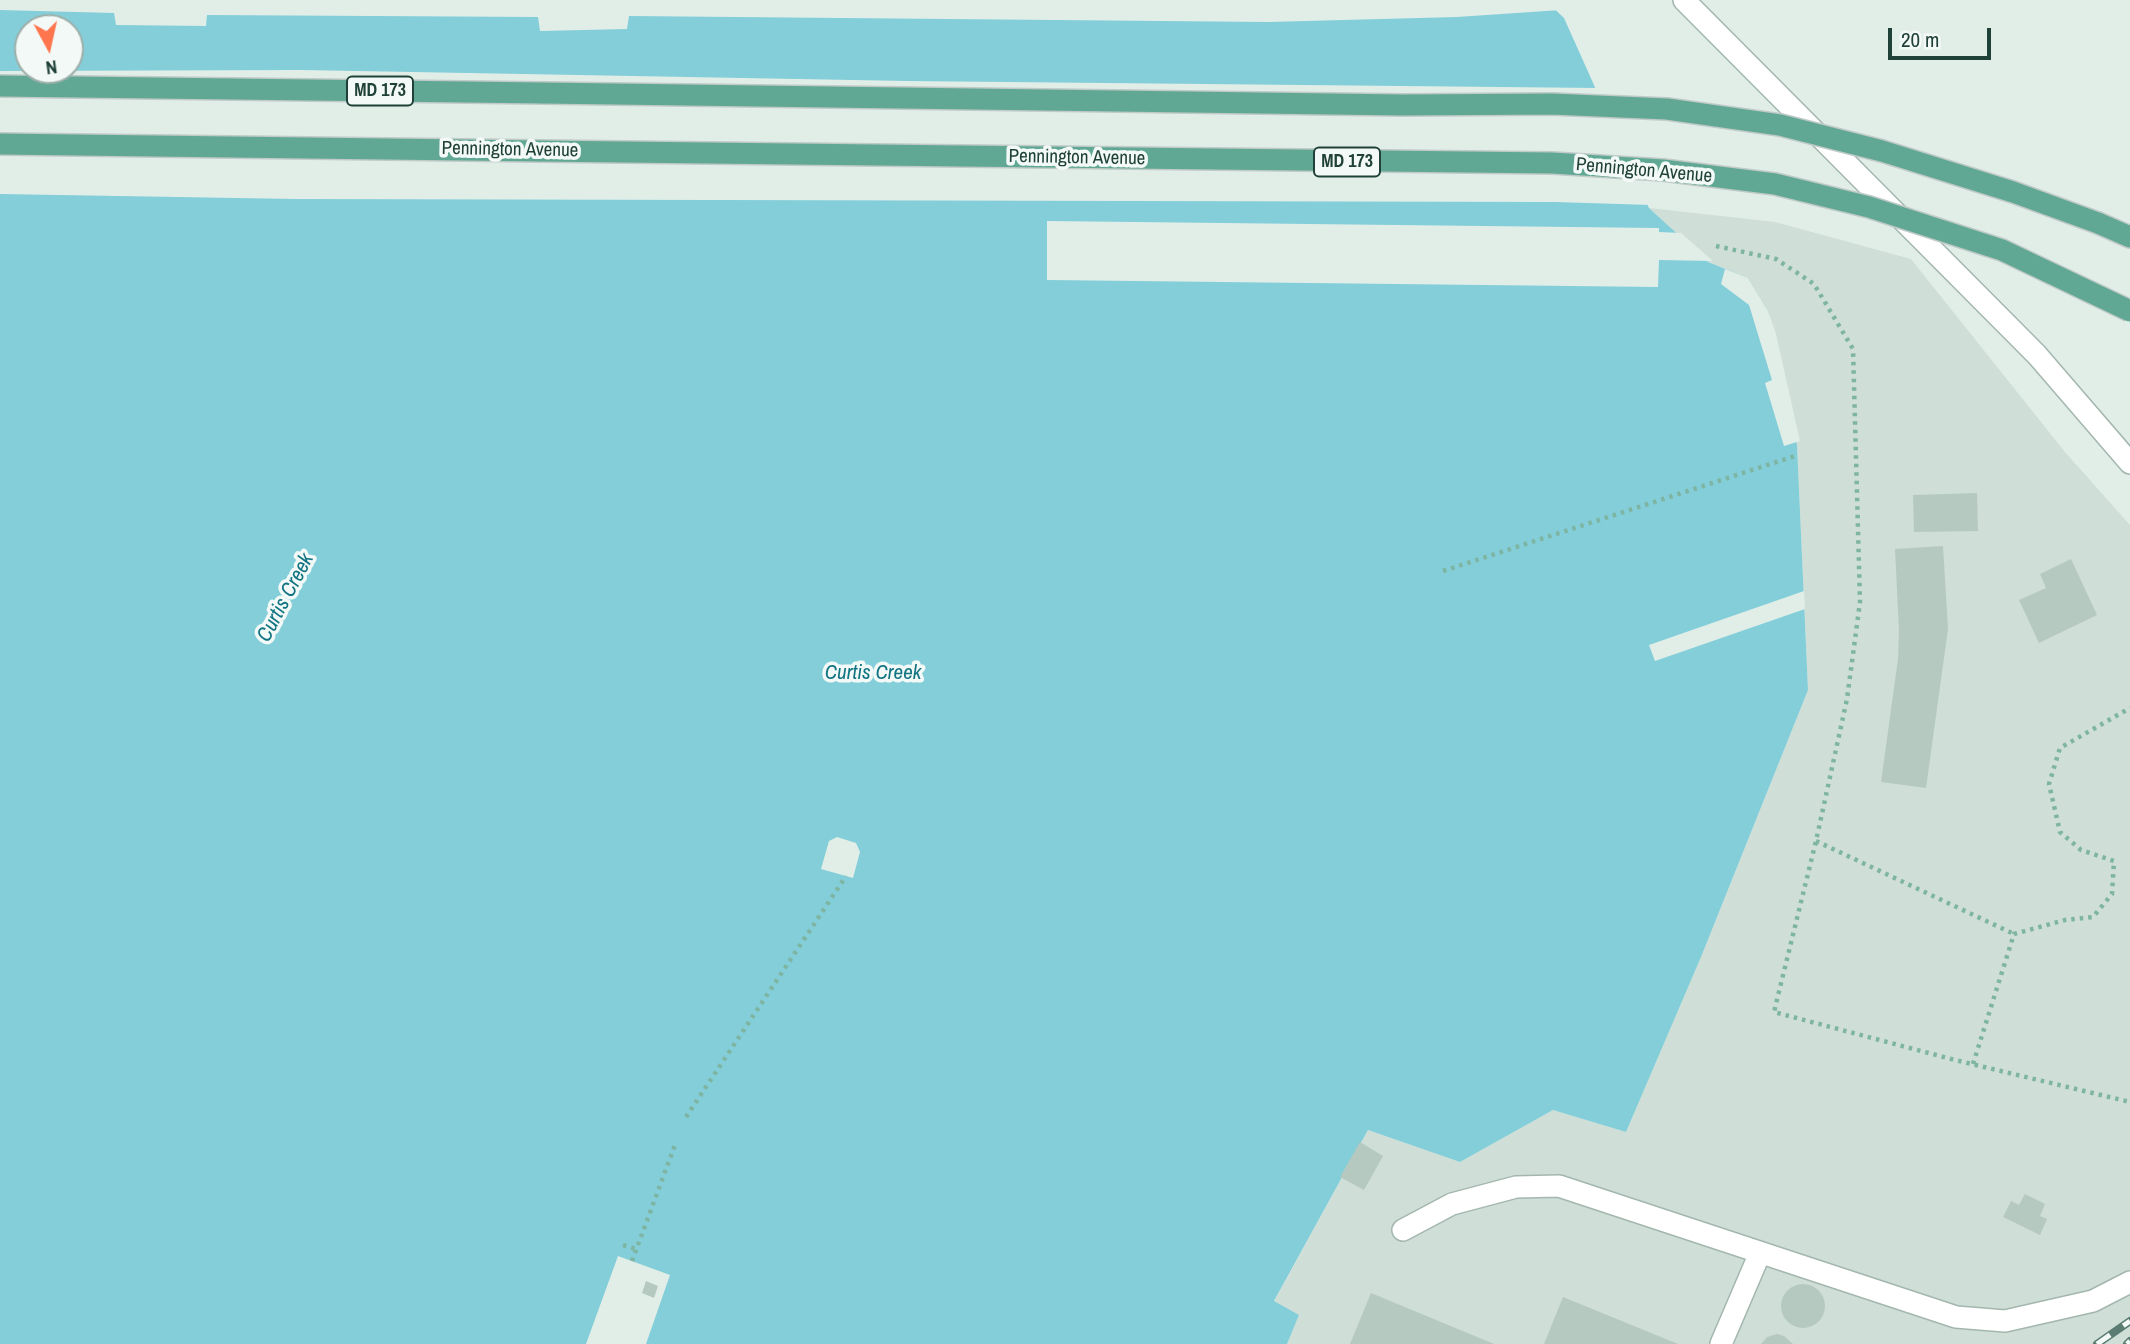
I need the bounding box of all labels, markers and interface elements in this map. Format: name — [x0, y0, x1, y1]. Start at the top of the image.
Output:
north arrow — [14, 14, 84, 84]
scale bar — [1892, 14, 1995, 58]
text: 20 m — [1901, 25, 1939, 54]
text: N — [44, 54, 59, 81]
road number: MD 173 — [347, 76, 413, 106]
street label: Pennington Avenue — [442, 137, 578, 163]
street label: Pennington Avenue — [1009, 145, 1145, 171]
road number: MD 173 — [1314, 148, 1380, 176]
street label: Pennington Avenue — [1575, 154, 1713, 188]
water label: Curtis Creek — [252, 549, 320, 647]
water label: Curtis Creek — [825, 660, 921, 686]

